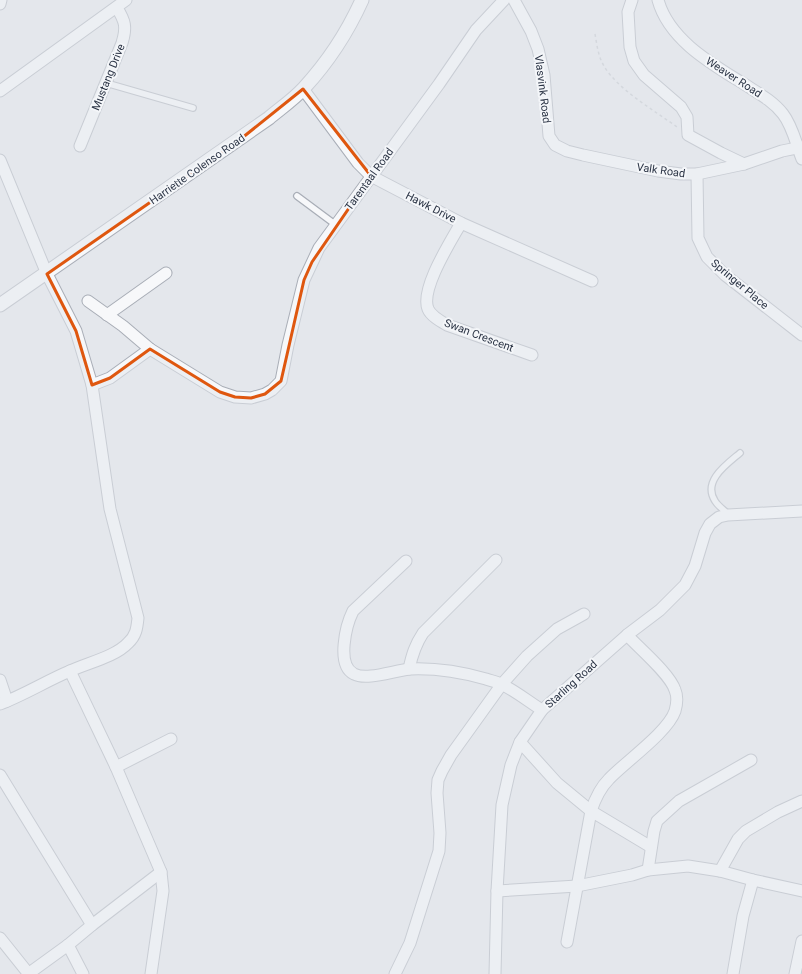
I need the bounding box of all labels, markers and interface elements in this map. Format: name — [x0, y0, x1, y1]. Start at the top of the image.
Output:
street label: Mustang Drive — [89, 42, 128, 112]
street label: Vlasvink Road — [532, 54, 553, 124]
street label: Weaver Road — [703, 55, 764, 100]
street label: Harriette Colenso Road — [147, 132, 248, 207]
street label: Tarentaal Road — [342, 146, 396, 213]
street label: Valk Road — [636, 161, 686, 180]
street label: Hawk Drive — [403, 189, 458, 226]
street label: Springer Place — [708, 257, 771, 312]
street label: Swan Crescent — [442, 316, 516, 355]
street label: Starling Road — [543, 658, 600, 711]

